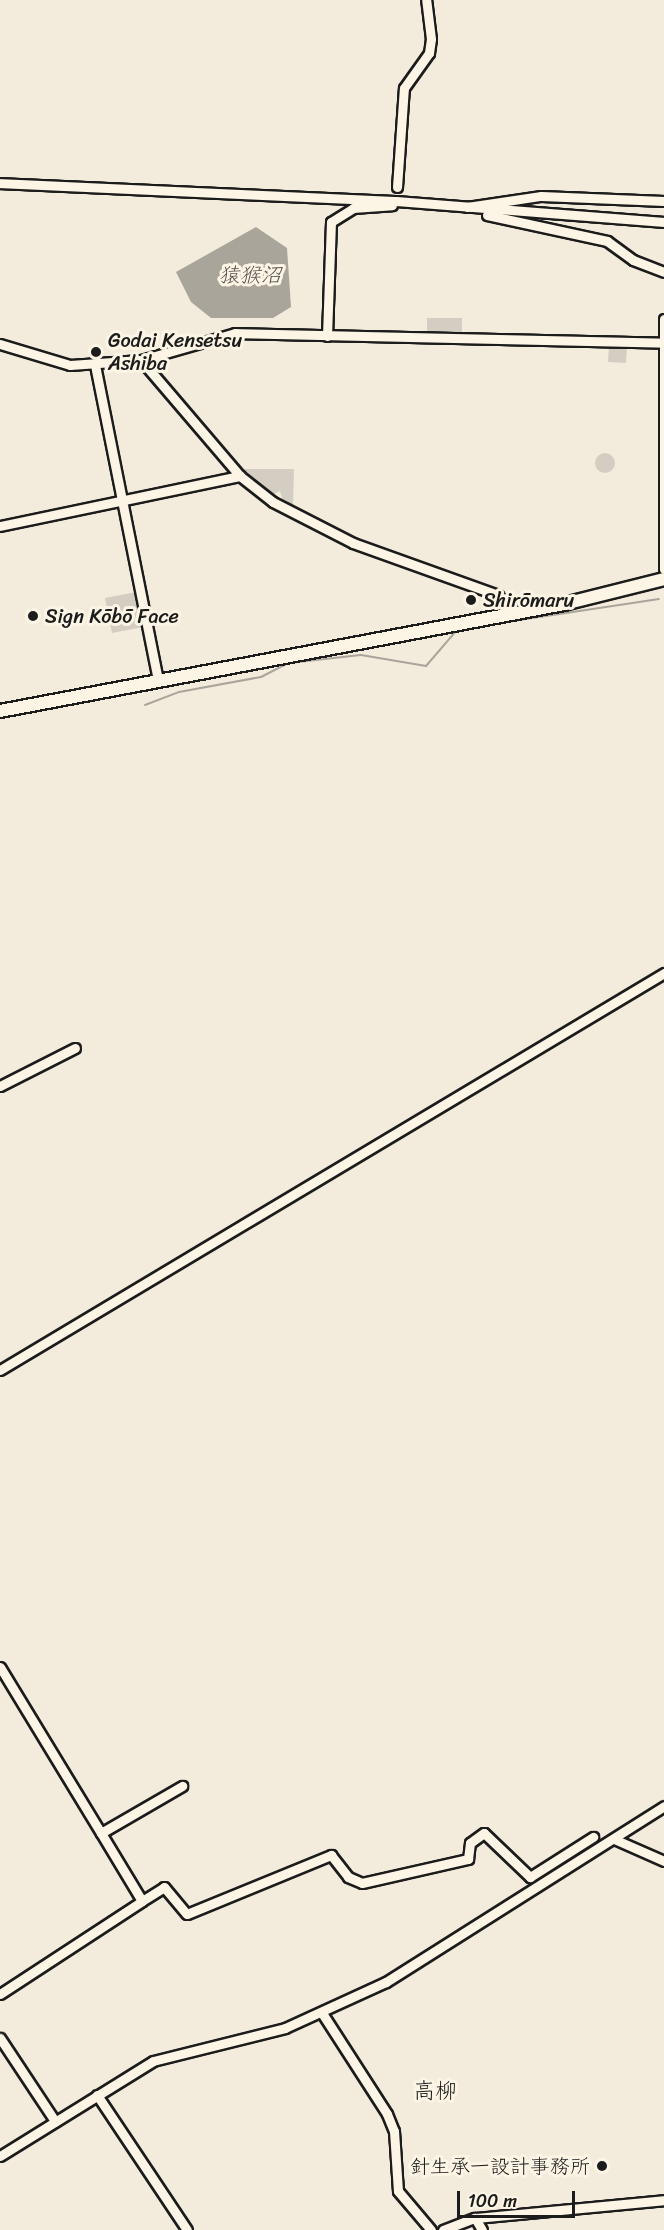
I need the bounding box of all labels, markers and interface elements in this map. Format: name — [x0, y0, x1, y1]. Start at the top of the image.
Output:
water label: 猿猴沼 — [219, 262, 281, 288]
place label: Godai Kensetsu Ashiba — [108, 328, 243, 375]
marker: Godai Kensetsu Ashiba — [89, 345, 103, 359]
place label: Shirōmaru — [483, 588, 574, 612]
marker: Shirōmaru — [464, 593, 478, 607]
place label: Sign Kōbō Face — [45, 604, 179, 628]
marker: Sign Kōbō Face — [26, 609, 40, 623]
district label: 高柳 — [413, 2078, 457, 2104]
place label: 針生承一設計事務所 — [410, 2154, 590, 2178]
marker: 針生承一設計事務所 — [595, 2159, 609, 2173]
scale bar — [460, 2179, 578, 2217]
text: 100 m — [468, 2185, 517, 2217]

